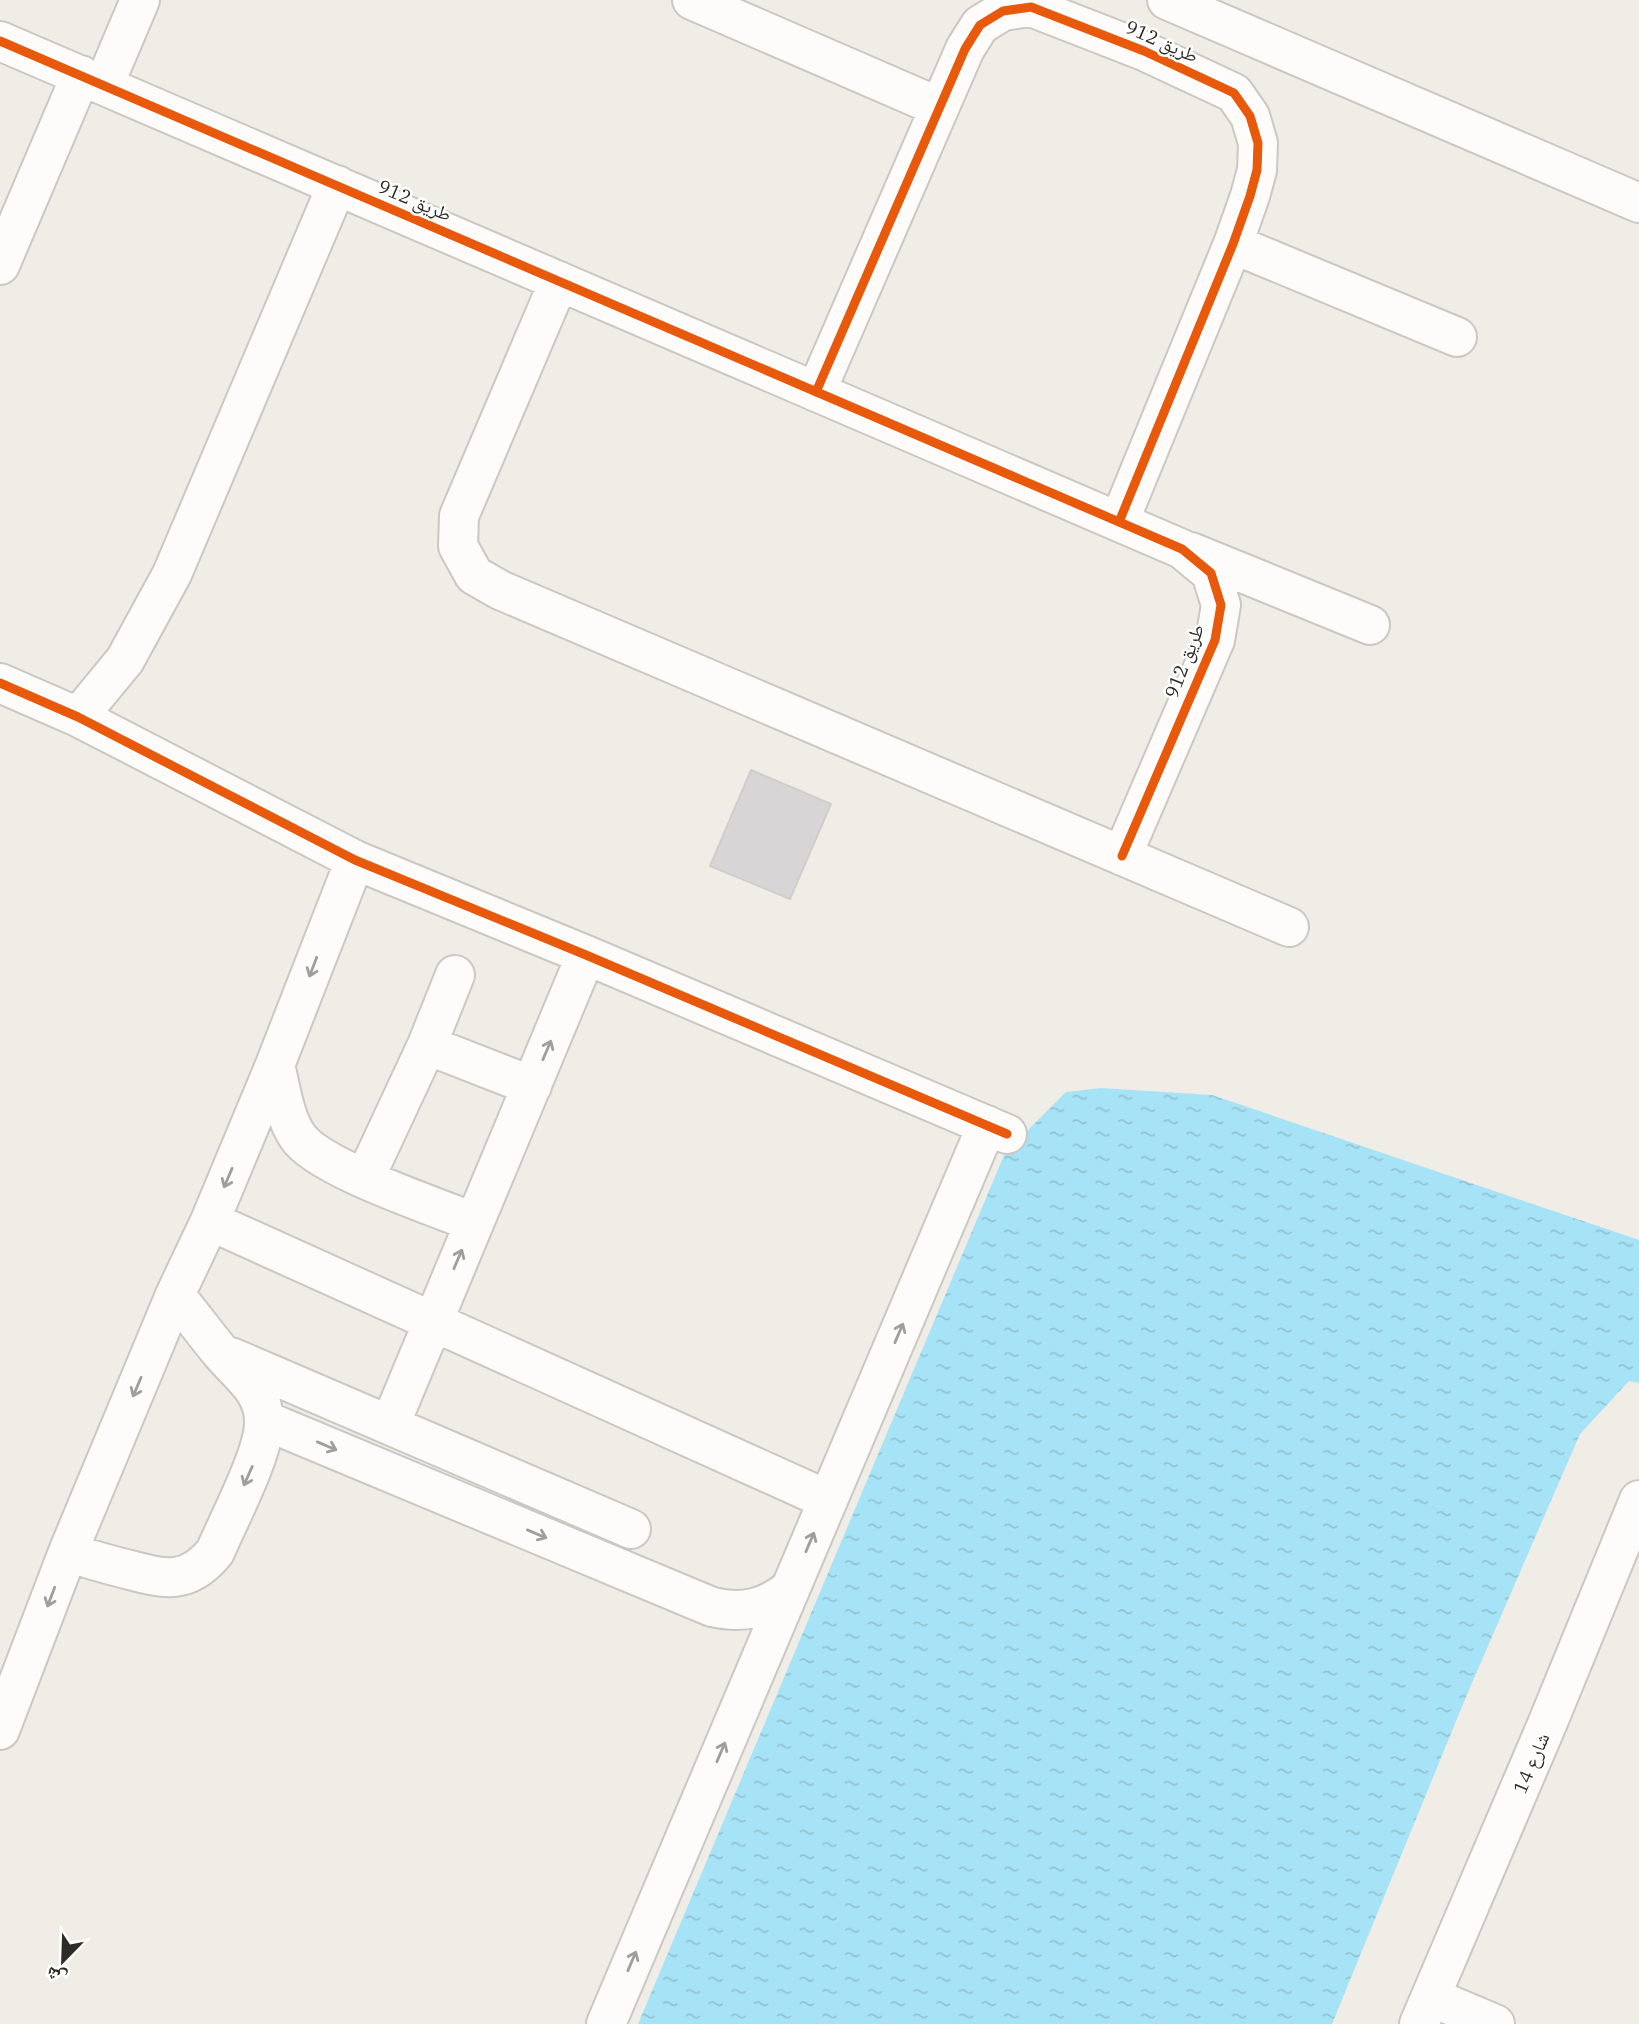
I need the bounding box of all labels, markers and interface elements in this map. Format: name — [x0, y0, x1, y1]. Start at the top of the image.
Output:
street label: طريق 912 — [1122, 14, 1202, 68]
street label: طريق 912 — [375, 174, 455, 226]
street label: طريق 912 — [1159, 621, 1209, 701]
one-way arrow — [306, 956, 319, 978]
one-way arrow — [541, 1039, 554, 1061]
one-way arrow — [220, 1167, 233, 1189]
one-way arrow — [452, 1249, 465, 1270]
one-way arrow — [893, 1323, 906, 1344]
one-way arrow — [130, 1376, 143, 1397]
one-way arrow — [316, 1440, 338, 1453]
one-way arrow — [240, 1465, 253, 1487]
one-way arrow — [526, 1528, 548, 1541]
one-way arrow — [804, 1532, 817, 1554]
one-way arrow — [44, 1586, 56, 1608]
street label: شارع 14 — [1508, 1729, 1554, 1797]
one-way arrow — [715, 1742, 728, 1763]
north arrow — [28, 1926, 98, 1996]
one-way arrow — [626, 1951, 639, 1972]
text: ش — [42, 1962, 70, 1992]

